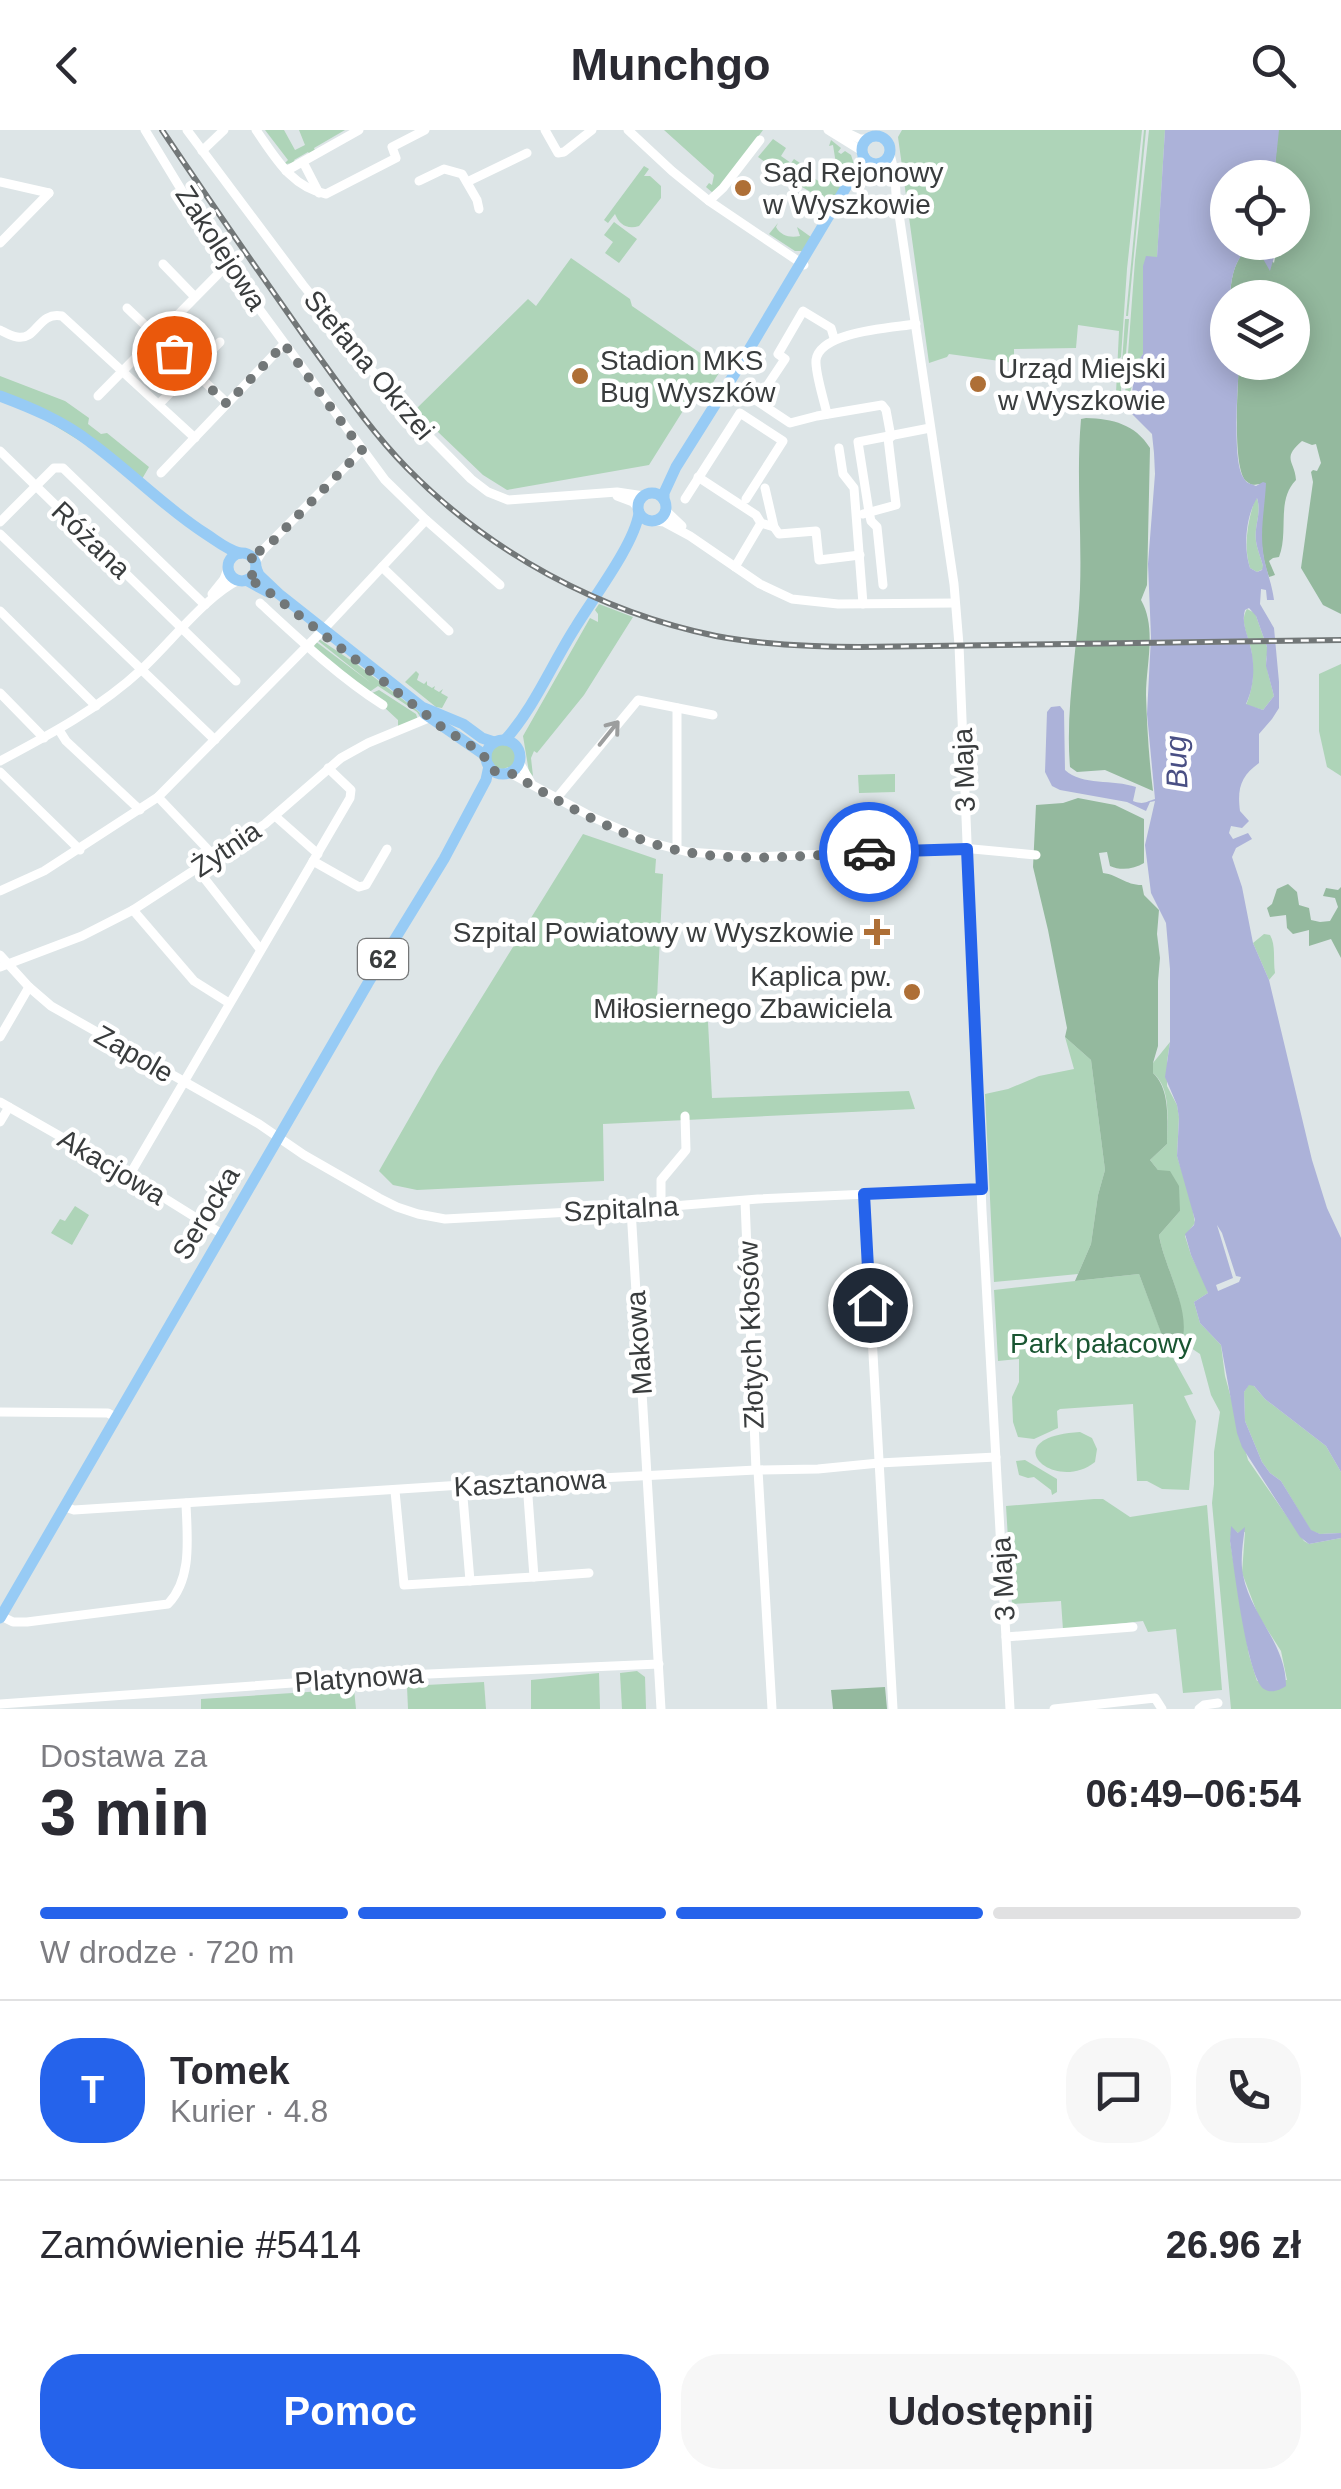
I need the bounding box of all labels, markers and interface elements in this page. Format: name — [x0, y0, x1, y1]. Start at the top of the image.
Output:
icon: back — [40, 38, 95, 93]
icon: search — [1246, 38, 1301, 93]
text: Munchgo — [571, 39, 770, 90]
place label: Sąd Rejonowy w Wyszkowie — [762, 157, 944, 220]
map controls — [1210, 160, 1310, 380]
button: locate — [1210, 160, 1310, 260]
marker: Sąd Rejonowy w Wyszkowie — [732, 177, 754, 199]
street label: Zakolejowa — [169, 180, 273, 316]
button: layers — [1210, 280, 1310, 380]
street label: Stefana Okrzei — [298, 284, 440, 446]
pin — [132, 311, 217, 396]
icon: bag — [147, 326, 202, 381]
place label: Stadion MKS Bug Wyszków — [600, 345, 776, 408]
place label: Urząd Miejski w Wyszkowie — [997, 353, 1166, 416]
marker: Stadion MKS Bug Wyszków — [569, 365, 591, 387]
marker: Urząd Miejski w Wyszkowie — [967, 373, 989, 395]
street label: Różana — [46, 495, 137, 585]
one-way arrow — [598, 720, 619, 747]
street label: 3 Maja — [947, 727, 981, 813]
water label: Bug — [1159, 734, 1193, 789]
courier — [819, 802, 919, 902]
street label: Żytnia — [186, 815, 267, 883]
icon: car — [842, 825, 897, 880]
place label: Szpital Powiatowy w Wyszkowie — [453, 917, 854, 948]
marker: Szpital Powiatowy w Wyszkowie — [864, 919, 890, 945]
road number: 62 — [358, 939, 408, 979]
place label: Kaplica pw. Miłosiernego Zbawiciela — [593, 961, 892, 1024]
marker: Kaplica pw. Miłosiernego Zbawiciela — [901, 981, 923, 1003]
street label: Zapole — [89, 1019, 179, 1089]
street label: Akacjowa — [53, 1123, 172, 1211]
street label: Serocka — [166, 1161, 246, 1265]
street label: Szpitalna — [563, 1190, 680, 1227]
street label: Złotych Kłosów — [732, 1240, 770, 1430]
pin — [828, 1263, 913, 1348]
icon: home — [843, 1278, 898, 1333]
street label: Makowa — [620, 1289, 658, 1396]
park label: Park pałacowy — [1010, 1328, 1192, 1359]
street label: Kasztanowa — [453, 1464, 607, 1502]
street label: 3 Maja — [985, 1536, 1021, 1622]
street label: Platynowa — [293, 1658, 425, 1698]
text: Dostawa za — [40, 1738, 207, 1774]
text: 06:49–06:54 — [1085, 1773, 1301, 1815]
text: 3 min — [40, 1776, 210, 1849]
text: W drodze · 720 m — [40, 1934, 294, 1970]
button: chat — [1066, 2038, 1171, 2143]
button: phone — [1196, 2038, 1301, 2143]
text: Tomek — [170, 2050, 290, 2092]
text: T — [81, 2069, 104, 2111]
text: Kurier · 4.8 — [170, 2093, 328, 2129]
text: Zamówienie #5414 — [40, 2224, 361, 2266]
text: 26.96 zł — [1166, 2224, 1301, 2266]
button: Pomoc — [40, 2354, 661, 2469]
button: Udostępnij — [681, 2354, 1301, 2469]

